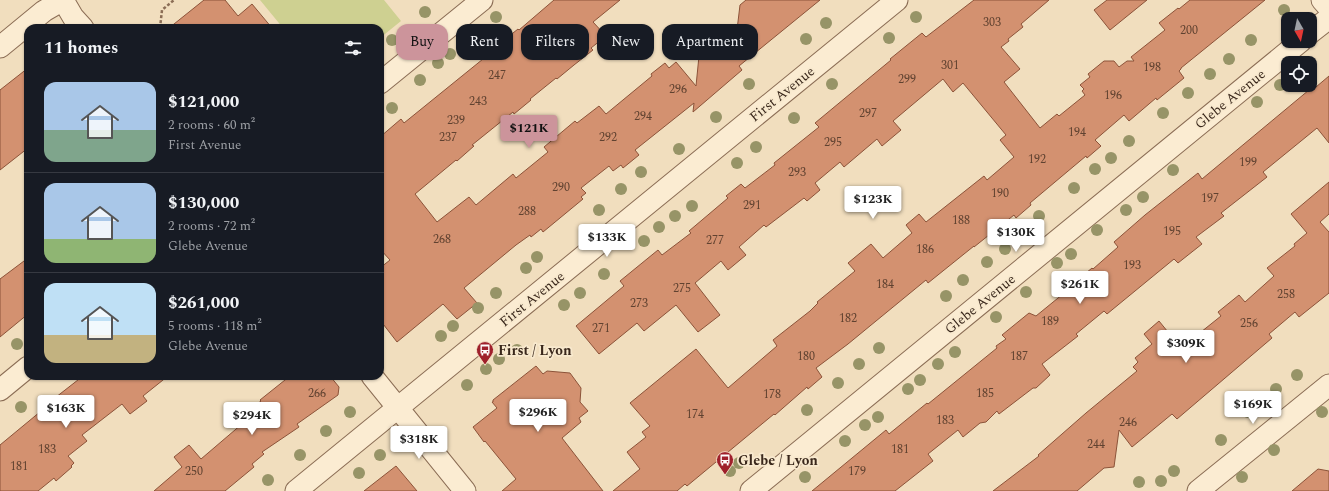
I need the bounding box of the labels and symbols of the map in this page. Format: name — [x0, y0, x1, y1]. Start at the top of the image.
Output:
north arrow — [1281, 12, 1317, 48]
house number: 303 — [983, 13, 1001, 32]
house number: 200 — [1180, 21, 1198, 40]
house number: 301 — [941, 56, 959, 75]
house number: 198 — [1143, 58, 1161, 77]
street label: First Avenue — [745, 61, 819, 127]
street label: Glebe Avenue — [1190, 64, 1270, 134]
house number: 247 — [488, 66, 506, 85]
house number: 299 — [898, 70, 916, 89]
house number: 296 — [669, 80, 687, 99]
house number: 196 — [1104, 86, 1122, 105]
house number: 243 — [469, 92, 487, 111]
house number: 297 — [859, 104, 877, 123]
house number: 294 — [634, 107, 652, 126]
house number: 239 — [447, 111, 465, 130]
pin: $121K — [501, 115, 557, 149]
house number: 194 — [1068, 123, 1086, 142]
house number: 237 — [439, 128, 457, 147]
house number: 292 — [599, 128, 617, 147]
house number: 295 — [824, 133, 842, 152]
house number: 192 — [1028, 150, 1046, 169]
house number: 199 — [1239, 153, 1257, 172]
house number: 293 — [788, 163, 806, 182]
house number: 290 — [552, 178, 570, 197]
house number: 190 — [991, 184, 1009, 203]
pin: $123K — [845, 186, 901, 220]
house number: 197 — [1201, 189, 1219, 208]
house number: 291 — [743, 196, 761, 215]
house number: 288 — [518, 202, 536, 221]
house number: 188 — [952, 211, 970, 230]
pin: $130K — [988, 219, 1044, 253]
house number: 195 — [1163, 222, 1181, 241]
pin: $133K — [579, 224, 635, 258]
house number: 268 — [433, 230, 451, 249]
house number: 277 — [706, 231, 724, 250]
house number: 186 — [916, 240, 934, 259]
house number: 193 — [1123, 256, 1141, 275]
street label: First Avenue — [495, 266, 569, 332]
street label: Glebe Avenue — [940, 269, 1020, 339]
pin: $261K — [1052, 271, 1108, 305]
house number: 184 — [876, 275, 894, 294]
house number: 275 — [673, 279, 691, 298]
house number: 258 — [1277, 285, 1295, 304]
house number: 273 — [630, 294, 648, 313]
house number: 182 — [839, 309, 857, 328]
house number: 189 — [1041, 312, 1059, 331]
house number: 256 — [1240, 314, 1258, 333]
house number: 271 — [592, 319, 610, 338]
pin: $309K — [1158, 330, 1214, 364]
bus stop icon: First / Lyon — [475, 340, 495, 365]
place label: First / Lyon — [498, 340, 572, 361]
house number: 180 — [797, 347, 815, 366]
house number: 187 — [1010, 347, 1028, 366]
house number: 266 — [308, 384, 326, 403]
house number: 185 — [976, 384, 994, 403]
house number: 178 — [763, 385, 781, 404]
pin: $169K — [1225, 391, 1281, 425]
pin: $163K — [38, 395, 94, 429]
pin: $296K — [510, 399, 566, 433]
pin: $294K — [224, 402, 280, 436]
house number: 174 — [686, 405, 704, 424]
house number: 183 — [936, 411, 954, 430]
house number: 246 — [1119, 413, 1137, 432]
pin: $318K — [391, 426, 447, 460]
house number: 244 — [1087, 435, 1105, 454]
house number: 183 — [38, 440, 56, 459]
house number: 181 — [891, 440, 909, 459]
bus stop icon: Glebe / Lyon — [715, 450, 735, 475]
place label: Glebe / Lyon — [738, 450, 818, 471]
house number: 181 — [10, 457, 28, 476]
house number: 250 — [185, 462, 203, 481]
house number: 179 — [848, 462, 866, 481]

